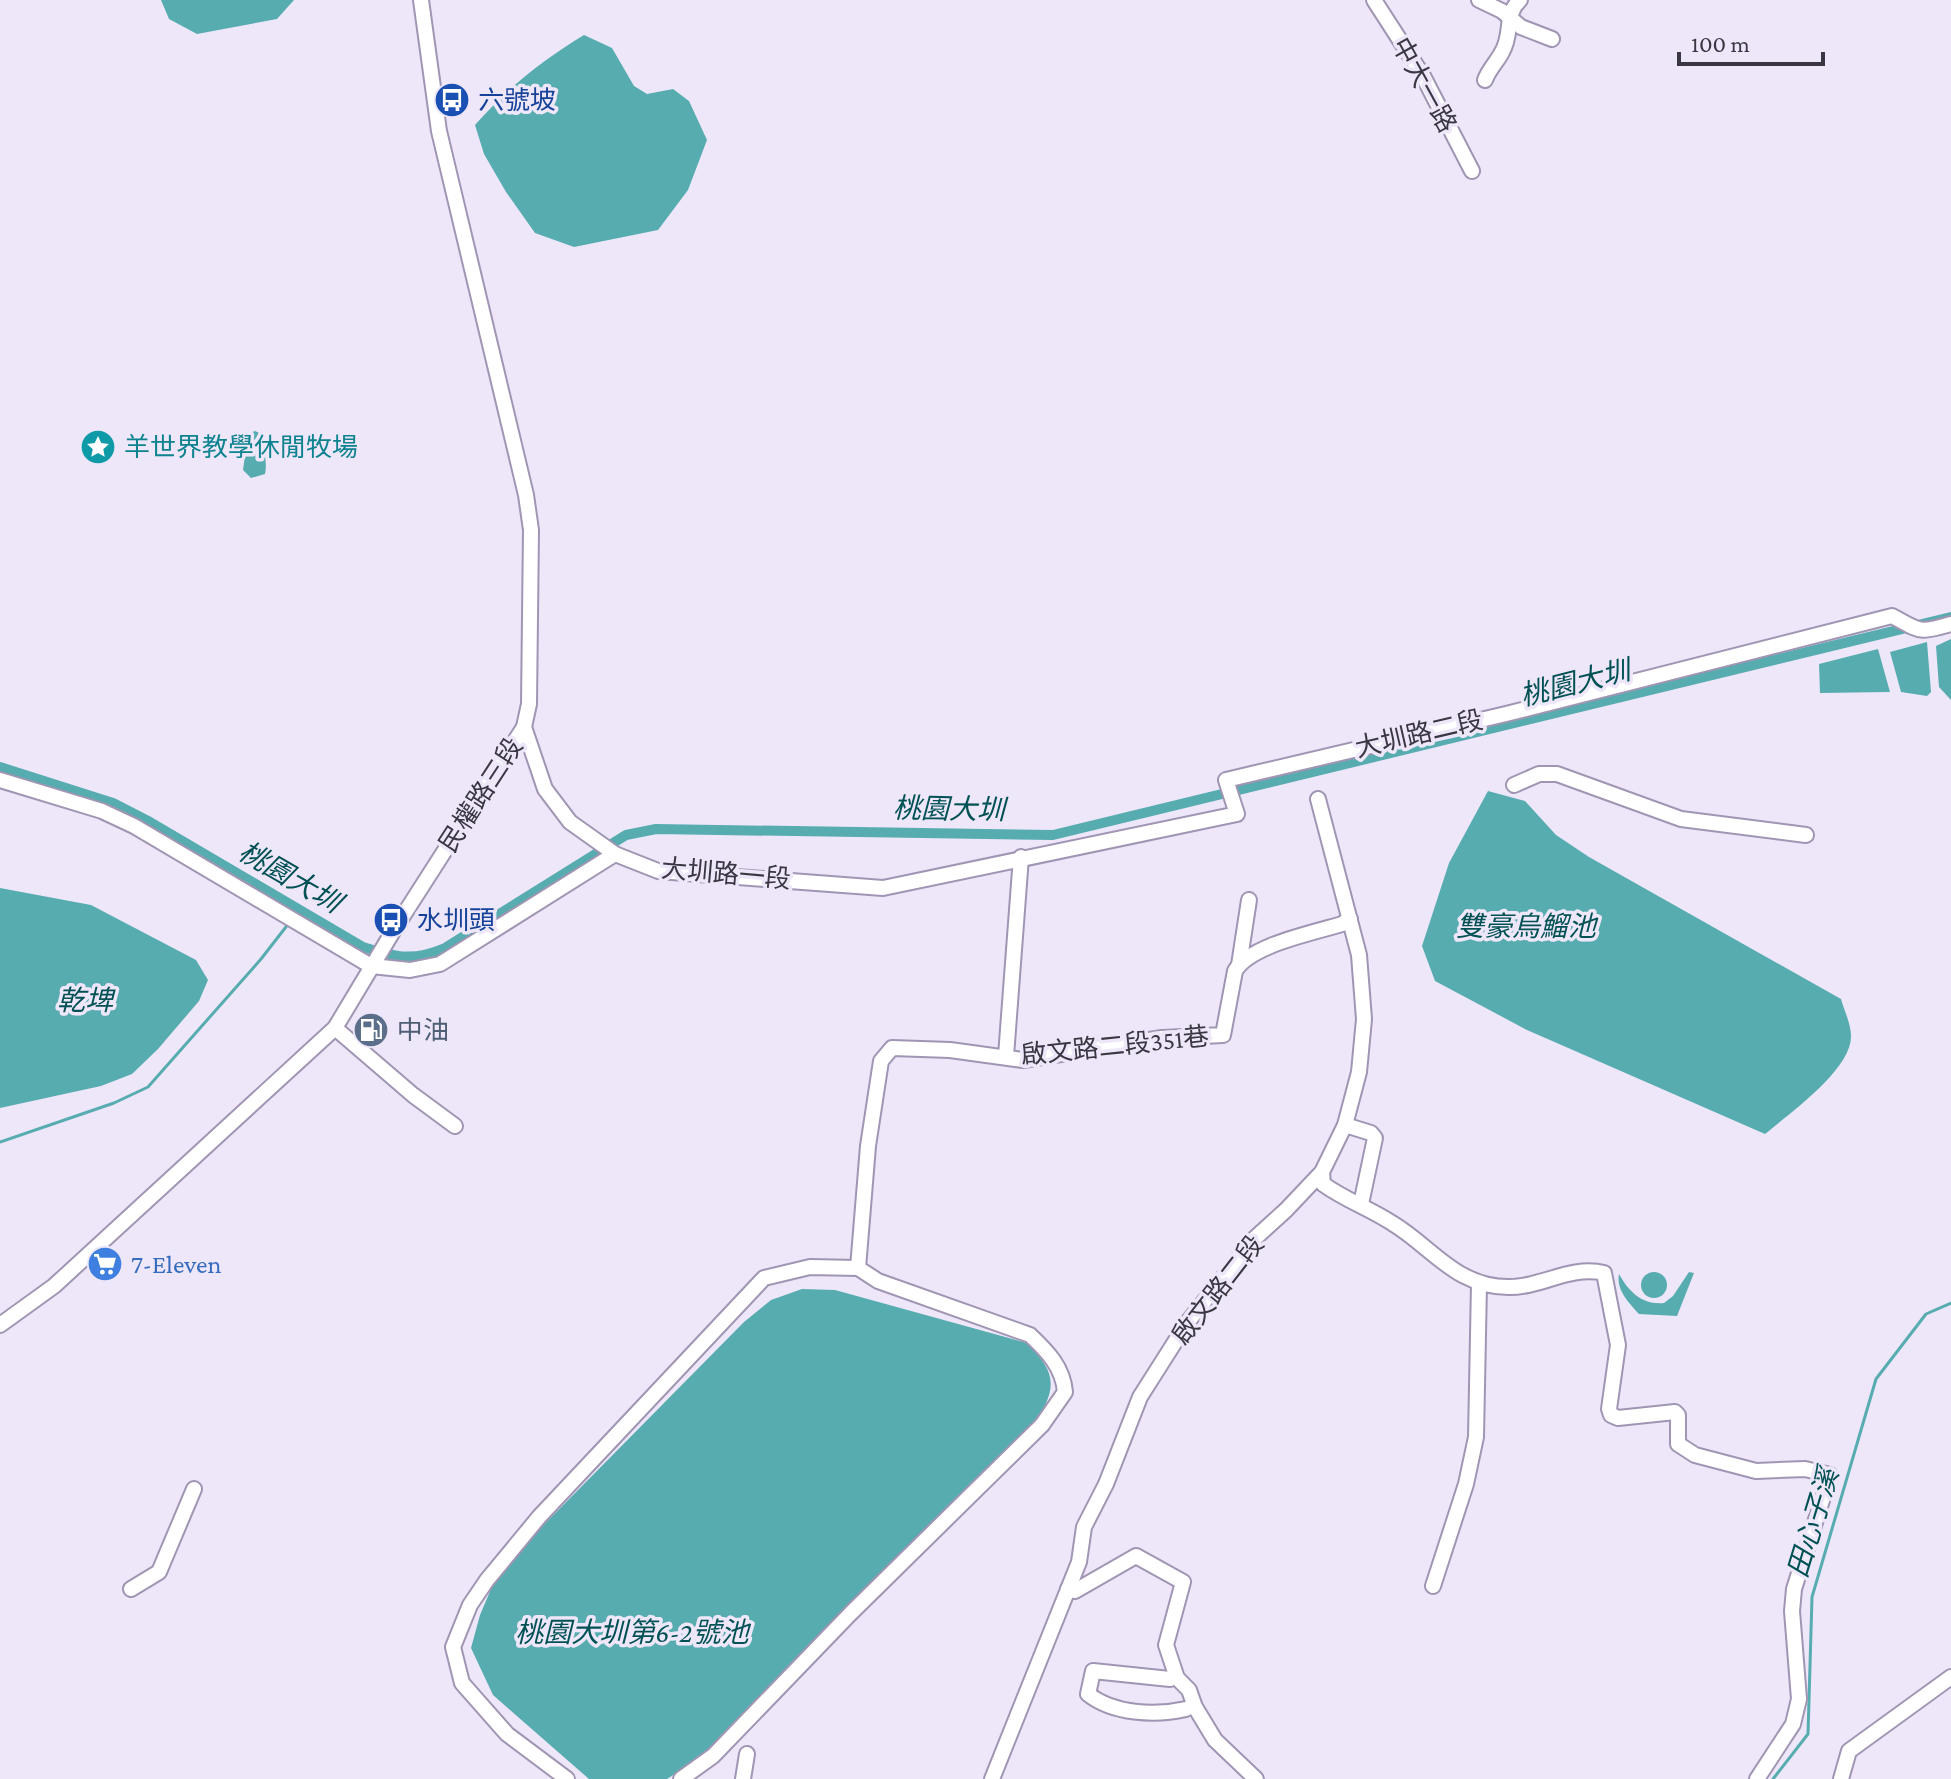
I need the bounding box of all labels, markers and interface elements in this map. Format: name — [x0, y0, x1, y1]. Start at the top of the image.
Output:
scale bar — [1679, 16, 1823, 66]
text: 100 m — [1691, 30, 1750, 57]
street label: 中大一路 — [1386, 32, 1462, 138]
bus stop icon: 六號坡 — [433, 81, 471, 119]
place label: 六號坡 — [478, 86, 556, 115]
place icon: 羊世界教學休閒牧場 — [79, 428, 117, 466]
place label: 羊世界教學休閒牧場 — [124, 433, 358, 462]
water label: 桃園大圳 — [1517, 653, 1637, 712]
street label: 大圳路二段 — [1352, 705, 1486, 763]
street label: 民權路三段 — [433, 733, 529, 857]
water label: 桃園大圳 — [893, 793, 1009, 826]
water label: 桃園大圳 — [234, 836, 350, 920]
street label: 大圳路一段 — [660, 854, 792, 894]
bus stop icon: 水圳頭 — [372, 901, 410, 939]
place label: 水圳頭 — [417, 906, 495, 935]
water label: 雙豪烏鰡池 — [1456, 911, 1599, 942]
water label: 乾埤 — [57, 985, 116, 1016]
fuel station icon: 中油 — [352, 1011, 390, 1049]
place label: 中油 — [397, 1016, 449, 1045]
street label: 啟文路二段351巷 — [1019, 1022, 1211, 1070]
street label: 啟文路二段 — [1167, 1230, 1269, 1350]
supermarket icon: 7-Eleven — [86, 1245, 124, 1283]
place label: 7-Eleven — [131, 1250, 221, 1279]
water label: 田心子溪 — [1782, 1461, 1845, 1581]
water label: 桃園大圳第6-2號池 — [515, 1617, 752, 1648]

